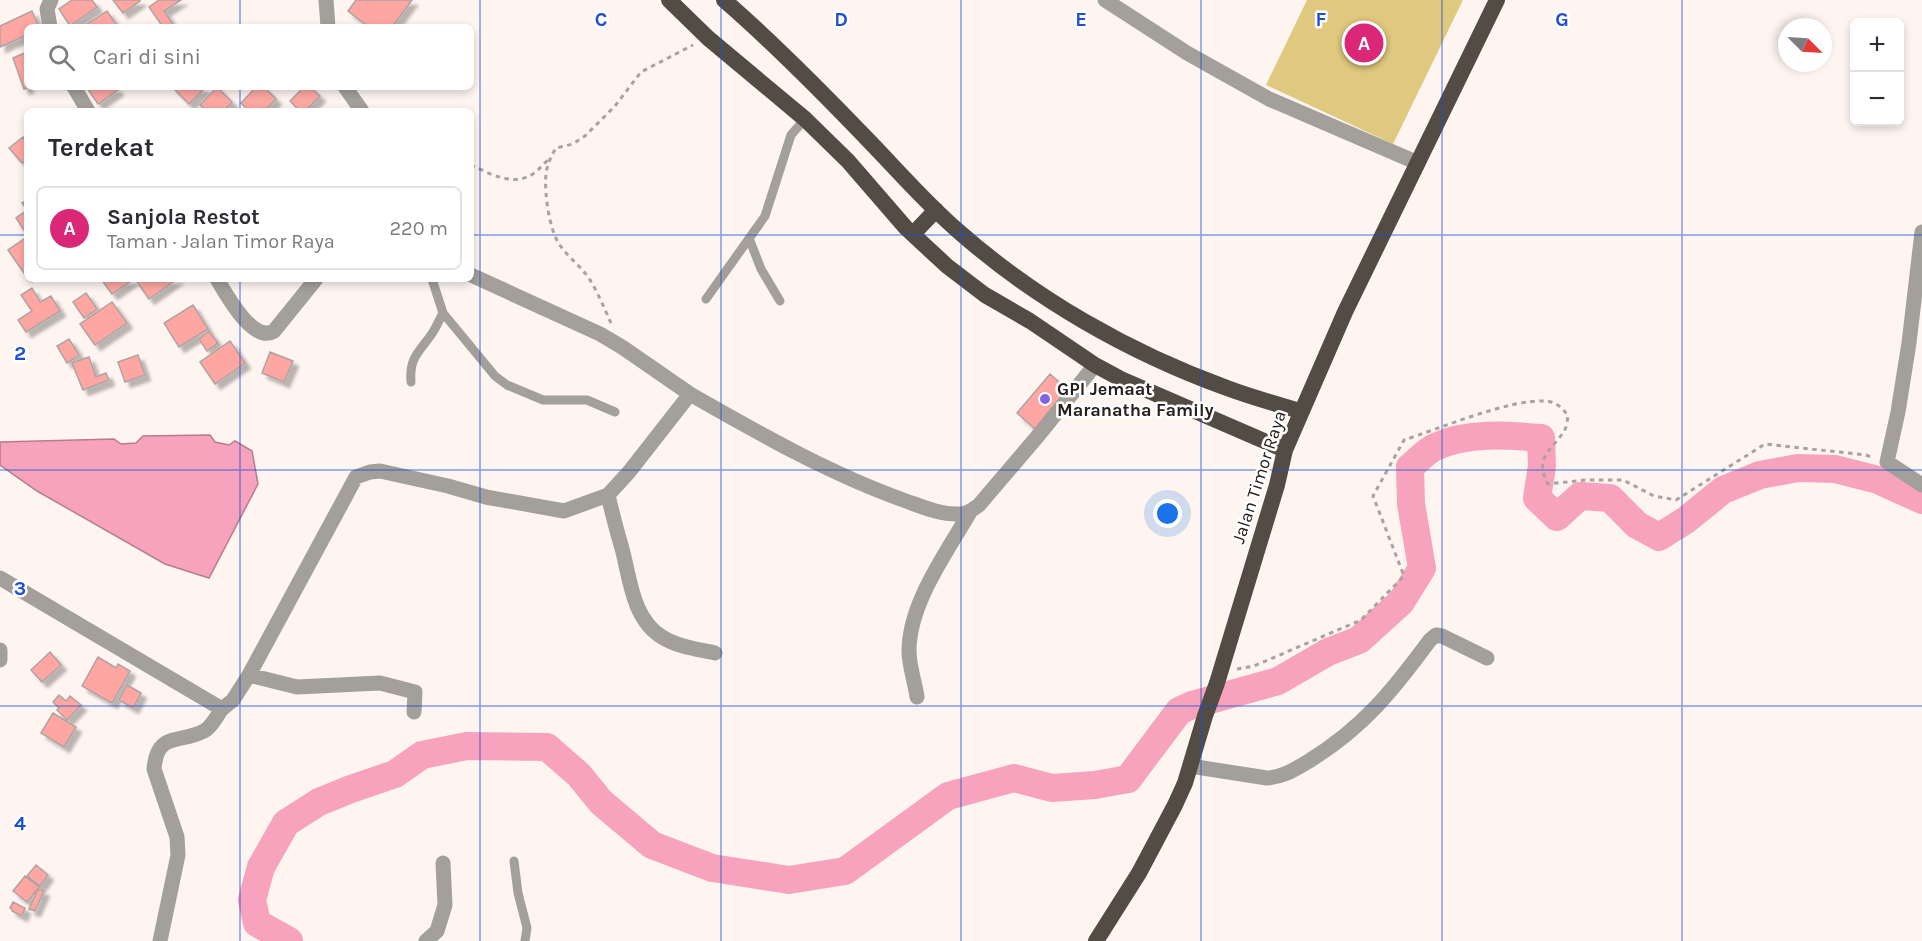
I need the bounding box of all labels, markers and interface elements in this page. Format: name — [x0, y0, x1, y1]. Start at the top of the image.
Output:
text: C — [595, 8, 607, 31]
text: D — [834, 8, 848, 31]
text: E — [1075, 8, 1087, 31]
text: F — [1316, 8, 1327, 31]
text: G — [1555, 8, 1569, 31]
north arrow — [1778, 18, 1832, 72]
map controls — [1850, 18, 1904, 126]
button: + — [1850, 18, 1904, 72]
pin: A — [1344, 20, 1384, 66]
search box — [24, 24, 474, 90]
icon: search — [45, 41, 78, 74]
text: Cari di sini — [93, 44, 201, 70]
button: − — [1850, 72, 1904, 126]
text: Terdekat — [48, 132, 154, 163]
text: Sanjola Restot — [107, 204, 260, 230]
text: A — [63, 217, 76, 240]
text: 220 m — [389, 217, 448, 240]
text: Taman · Jalan Timor Raya — [107, 230, 335, 253]
text: 2 — [14, 342, 26, 365]
place label: GPI Jemaat Maranatha Family — [1057, 378, 1213, 421]
marker: GPI Jemaat Maranatha Family — [1038, 392, 1052, 406]
street label: Jalan Timor Raya — [1227, 408, 1291, 546]
your location — [1153, 499, 1182, 528]
text: 3 — [14, 577, 26, 600]
text: 4 — [14, 812, 26, 835]

